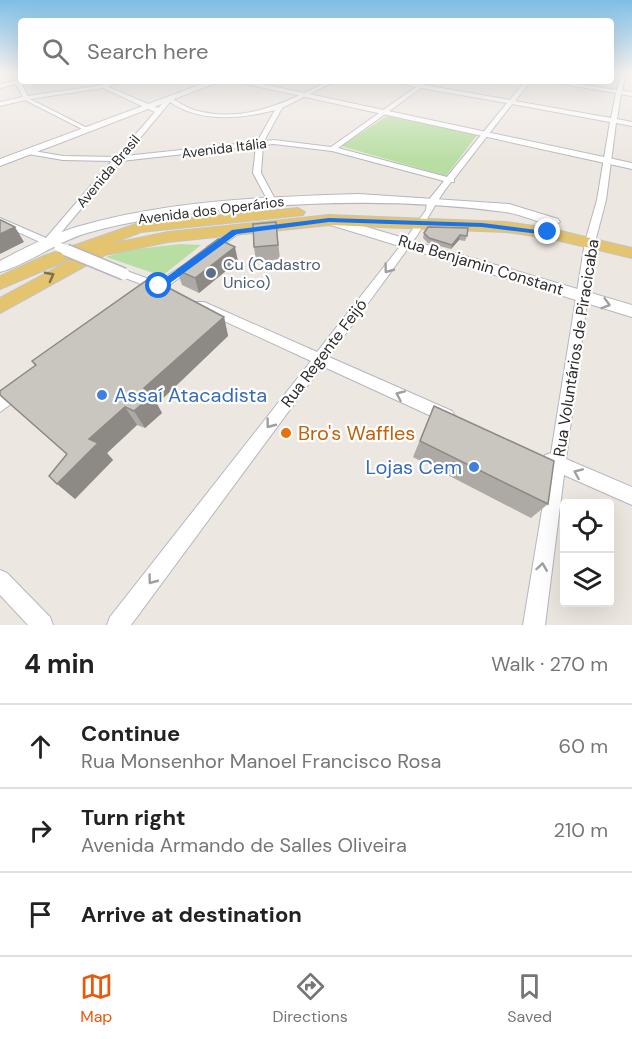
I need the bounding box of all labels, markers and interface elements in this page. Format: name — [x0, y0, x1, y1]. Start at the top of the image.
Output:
search box — [18, 18, 614, 84]
icon: search — [39, 35, 72, 68]
text: Search here — [87, 37, 208, 66]
street label: Avenida Brasil — [72, 131, 144, 211]
street label: Avenida Itália — [180, 134, 268, 162]
street label: Avenida dos Operários — [137, 192, 285, 228]
route end — [534, 218, 560, 244]
street label: Rua Benjamin Constant — [396, 230, 566, 300]
street label: Rua Voluntários de Piracicaba — [548, 238, 604, 458]
place label: Cu (Cadastro Unico) — [223, 254, 321, 293]
one-way arrow — [384, 262, 395, 273]
marker: Cu (Cadastro Unico) — [204, 266, 218, 280]
one-way arrow — [44, 272, 55, 283]
route start — [145, 272, 171, 298]
street label: Rua Regente Feijó — [276, 295, 372, 411]
one-way arrow — [600, 297, 611, 309]
place label: Assaí Atacadista — [114, 382, 267, 408]
marker: Assaí Atacadista — [95, 388, 109, 402]
one-way arrow — [395, 390, 406, 402]
one-way arrow — [266, 418, 277, 429]
place label: Bro's Waffles — [298, 420, 415, 446]
marker: Bro's Waffles — [279, 426, 293, 440]
place label: Lojas Cem — [365, 454, 462, 480]
marker: Lojas Cem — [467, 460, 481, 474]
one-way arrow — [574, 468, 585, 480]
map controls — [560, 499, 614, 607]
button: locate — [560, 499, 614, 553]
button: layers — [560, 553, 614, 607]
one-way arrow — [536, 563, 548, 572]
one-way arrow — [149, 573, 160, 584]
text: 4 min — [24, 647, 95, 681]
text: Walk · 270 m — [491, 651, 608, 677]
text: Continue — [81, 719, 180, 748]
icon: ahead — [24, 730, 57, 763]
text: 60 m — [559, 733, 608, 759]
text: Rua Monsenhor Manoel Francisco Rosa — [81, 748, 441, 774]
text: Turn right — [81, 803, 186, 832]
icon: right — [24, 814, 57, 847]
text: 210 m — [553, 817, 608, 843]
text: Avenida Armando de Salles Oliveira — [81, 832, 407, 858]
icon: arrive — [24, 898, 57, 931]
text: Arrive at destination — [81, 900, 302, 929]
tab: Map — [80, 970, 113, 1027]
tab: Directions — [272, 970, 348, 1027]
tab: Saved — [507, 970, 552, 1027]

